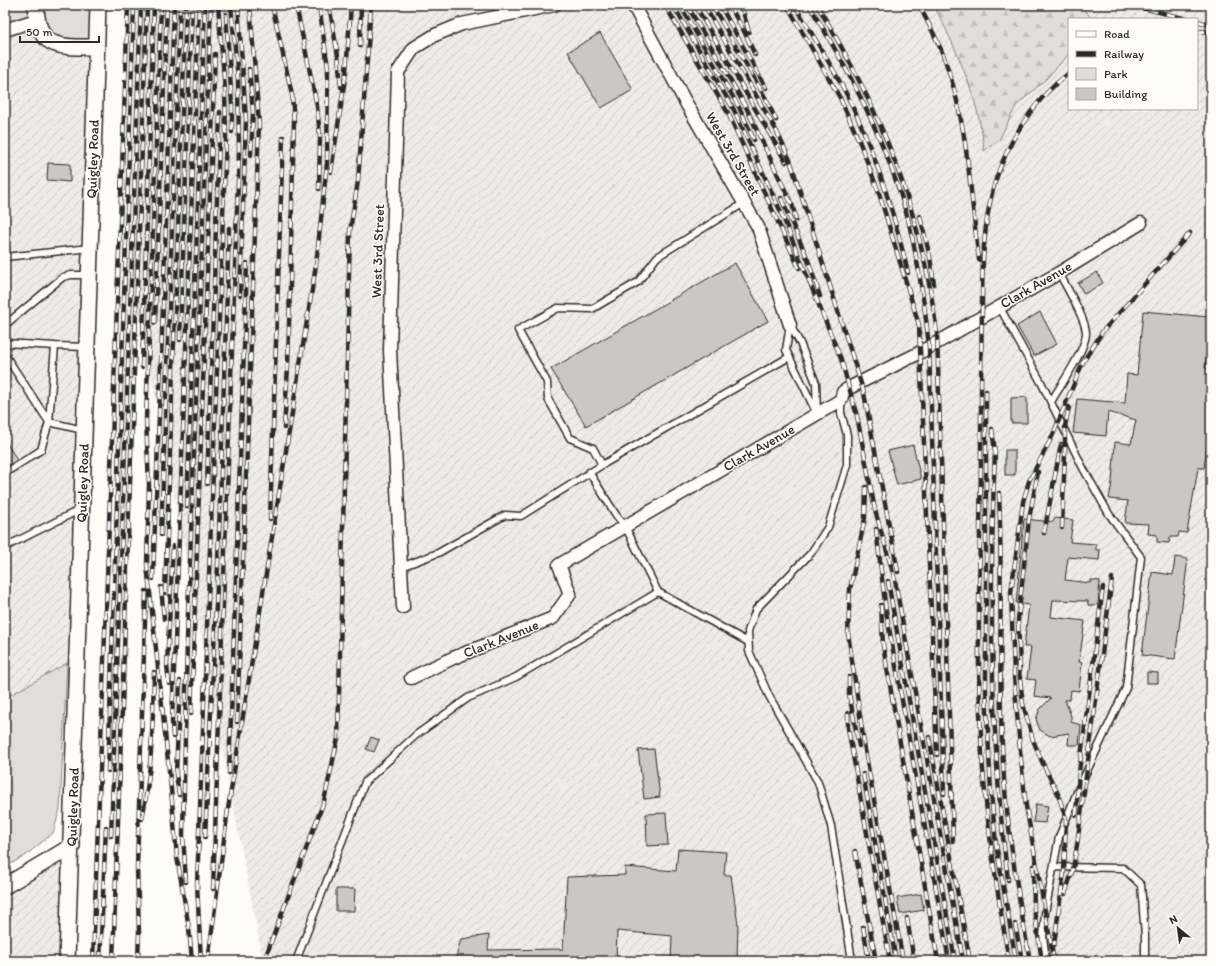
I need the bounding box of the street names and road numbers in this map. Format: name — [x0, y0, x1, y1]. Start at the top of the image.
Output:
street label: West 3rd Street — [702, 109, 764, 199]
street label: Quigley Road — [83, 119, 103, 199]
street label: West 3rd Street — [368, 204, 388, 298]
street label: Clark Avenue — [997, 258, 1075, 312]
street label: Clark Avenue — [720, 421, 798, 475]
street label: Quigley Road — [73, 443, 93, 523]
street label: Clark Avenue — [461, 616, 541, 662]
street label: Quigley Road — [63, 767, 83, 847]

